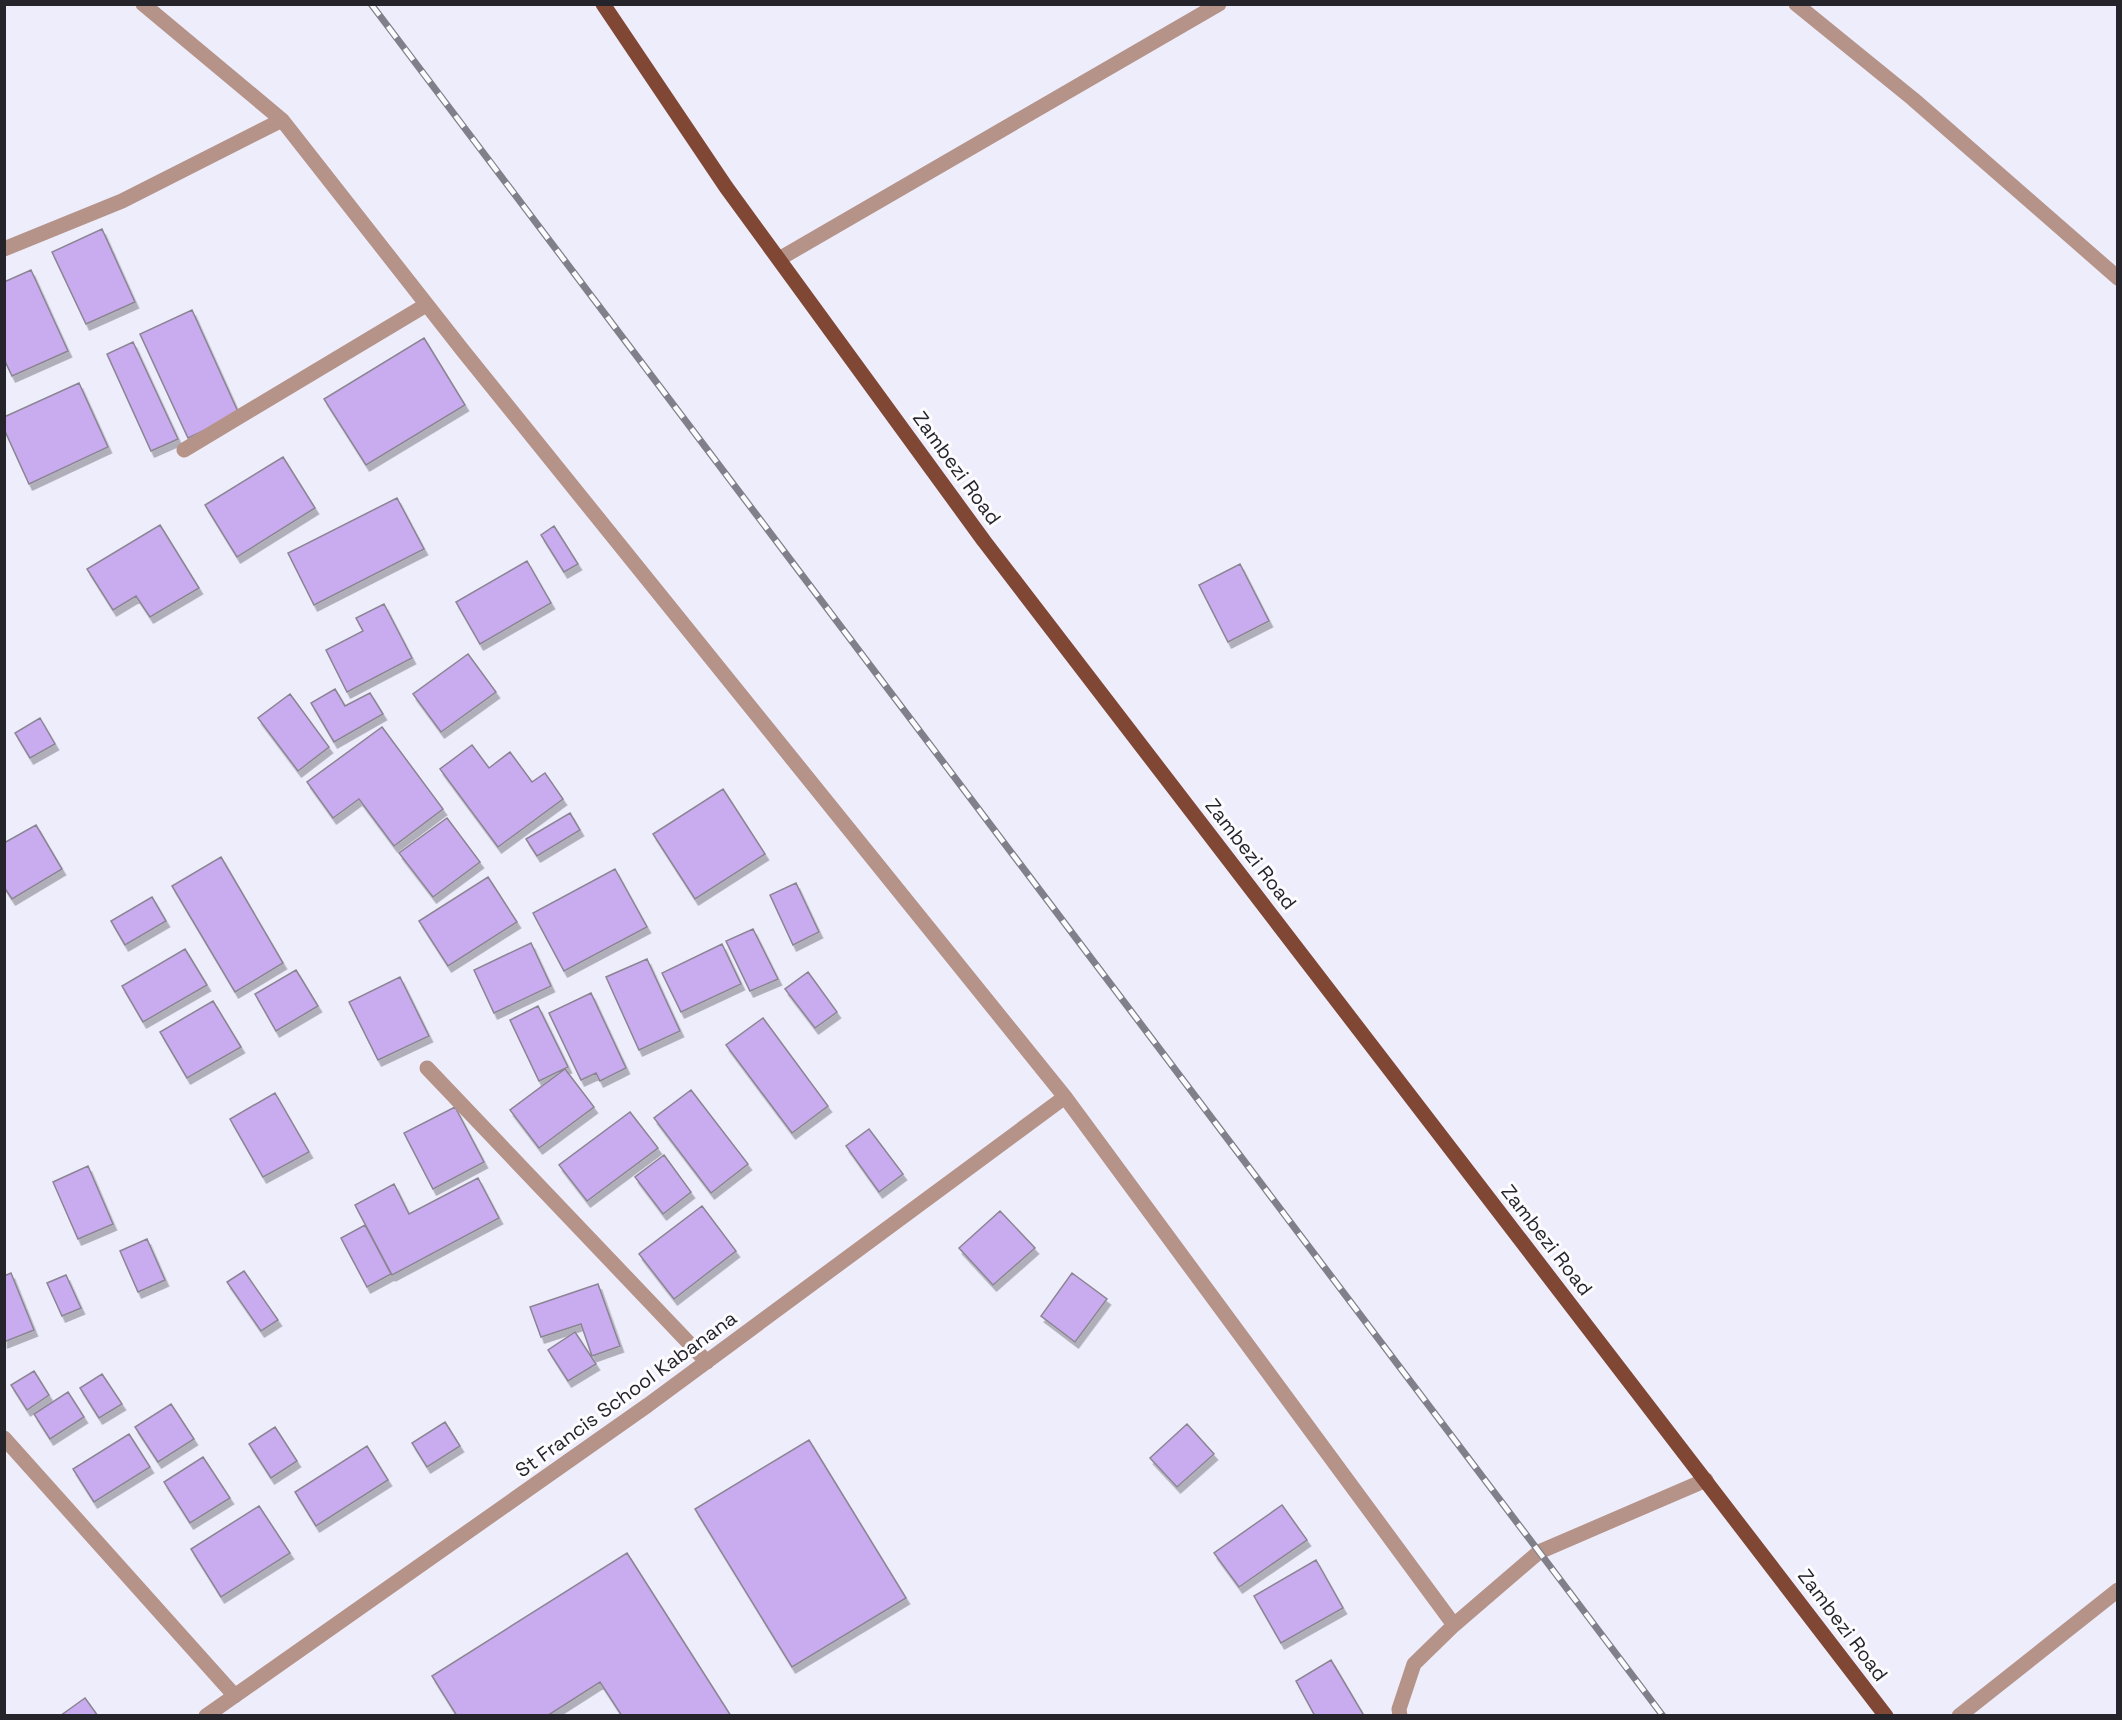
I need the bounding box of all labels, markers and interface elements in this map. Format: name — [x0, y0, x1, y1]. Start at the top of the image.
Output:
street label: Zambezi Road — [907, 406, 1007, 530]
street label: Zambezi Road — [1199, 793, 1303, 915]
street label: Zambezi Road — [1495, 1179, 1599, 1301]
street label: St Francis School Kabanana — [510, 1305, 742, 1483]
street label: Zambezi Road — [1792, 1564, 1894, 1686]

